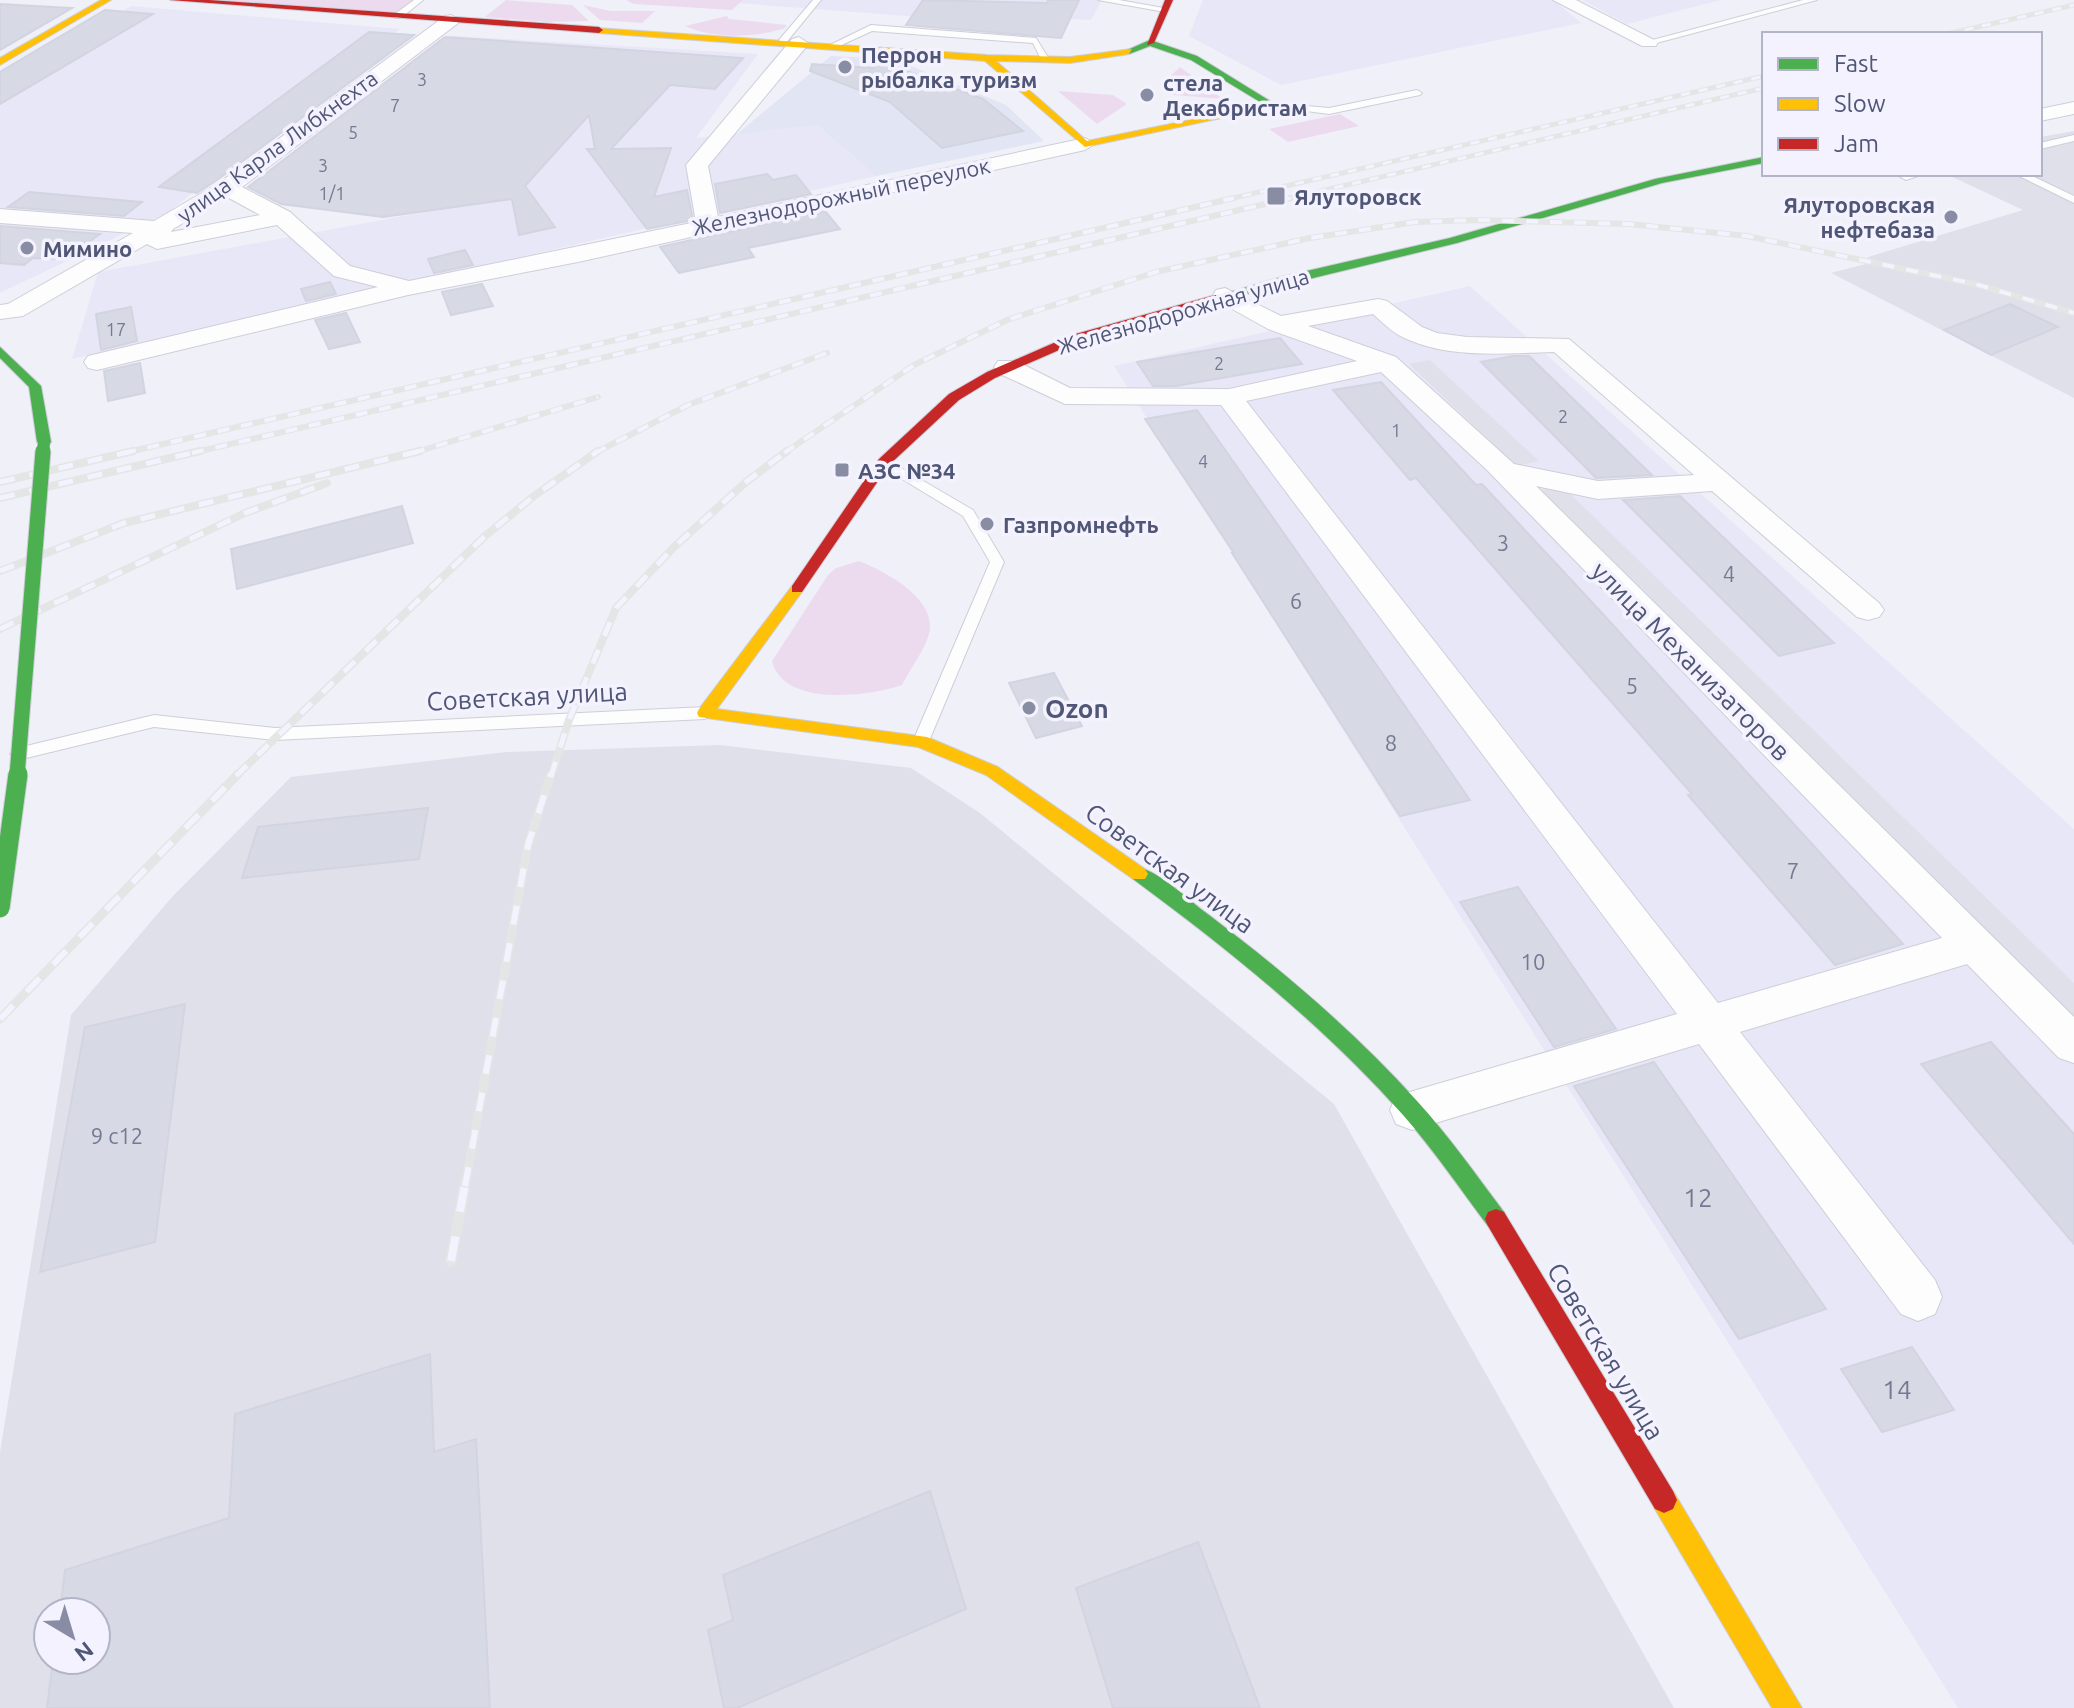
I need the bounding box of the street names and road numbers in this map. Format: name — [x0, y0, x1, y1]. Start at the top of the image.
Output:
street label: улица Карла Либкнехта — [172, 65, 382, 227]
street label: Железнодорожный переулок — [690, 152, 992, 240]
street label: Железнодорожная улица — [1054, 263, 1312, 359]
street label: улица Механизаторов — [1586, 556, 1796, 766]
street label: Советская улица — [426, 676, 628, 716]
street label: Советская улица — [1080, 797, 1260, 939]
street label: Советская улица — [1542, 1257, 1670, 1445]

